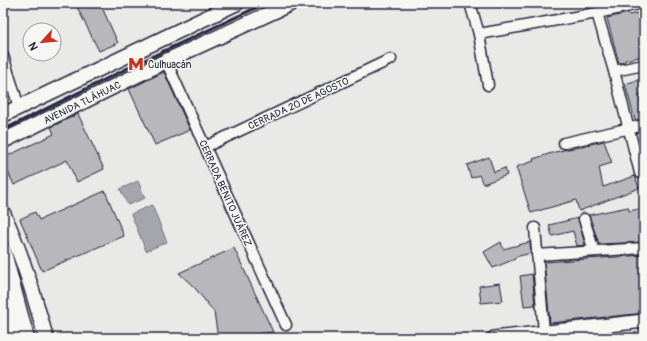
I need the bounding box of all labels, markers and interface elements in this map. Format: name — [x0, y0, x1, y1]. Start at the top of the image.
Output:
north arrow — [22, 22, 62, 62]
text: N — [26, 40, 41, 53]
metro station icon: Culhuacán — [127, 55, 145, 73]
place label: Culhuacán — [148, 59, 192, 71]
street label: CERRADA 20 DE AGOSTO — [246, 75, 351, 133]
street label: AVENIDA TLÁHUAC — [41, 78, 123, 127]
street label: CERRADA BENITO JUÁREZ — [196, 138, 255, 249]

